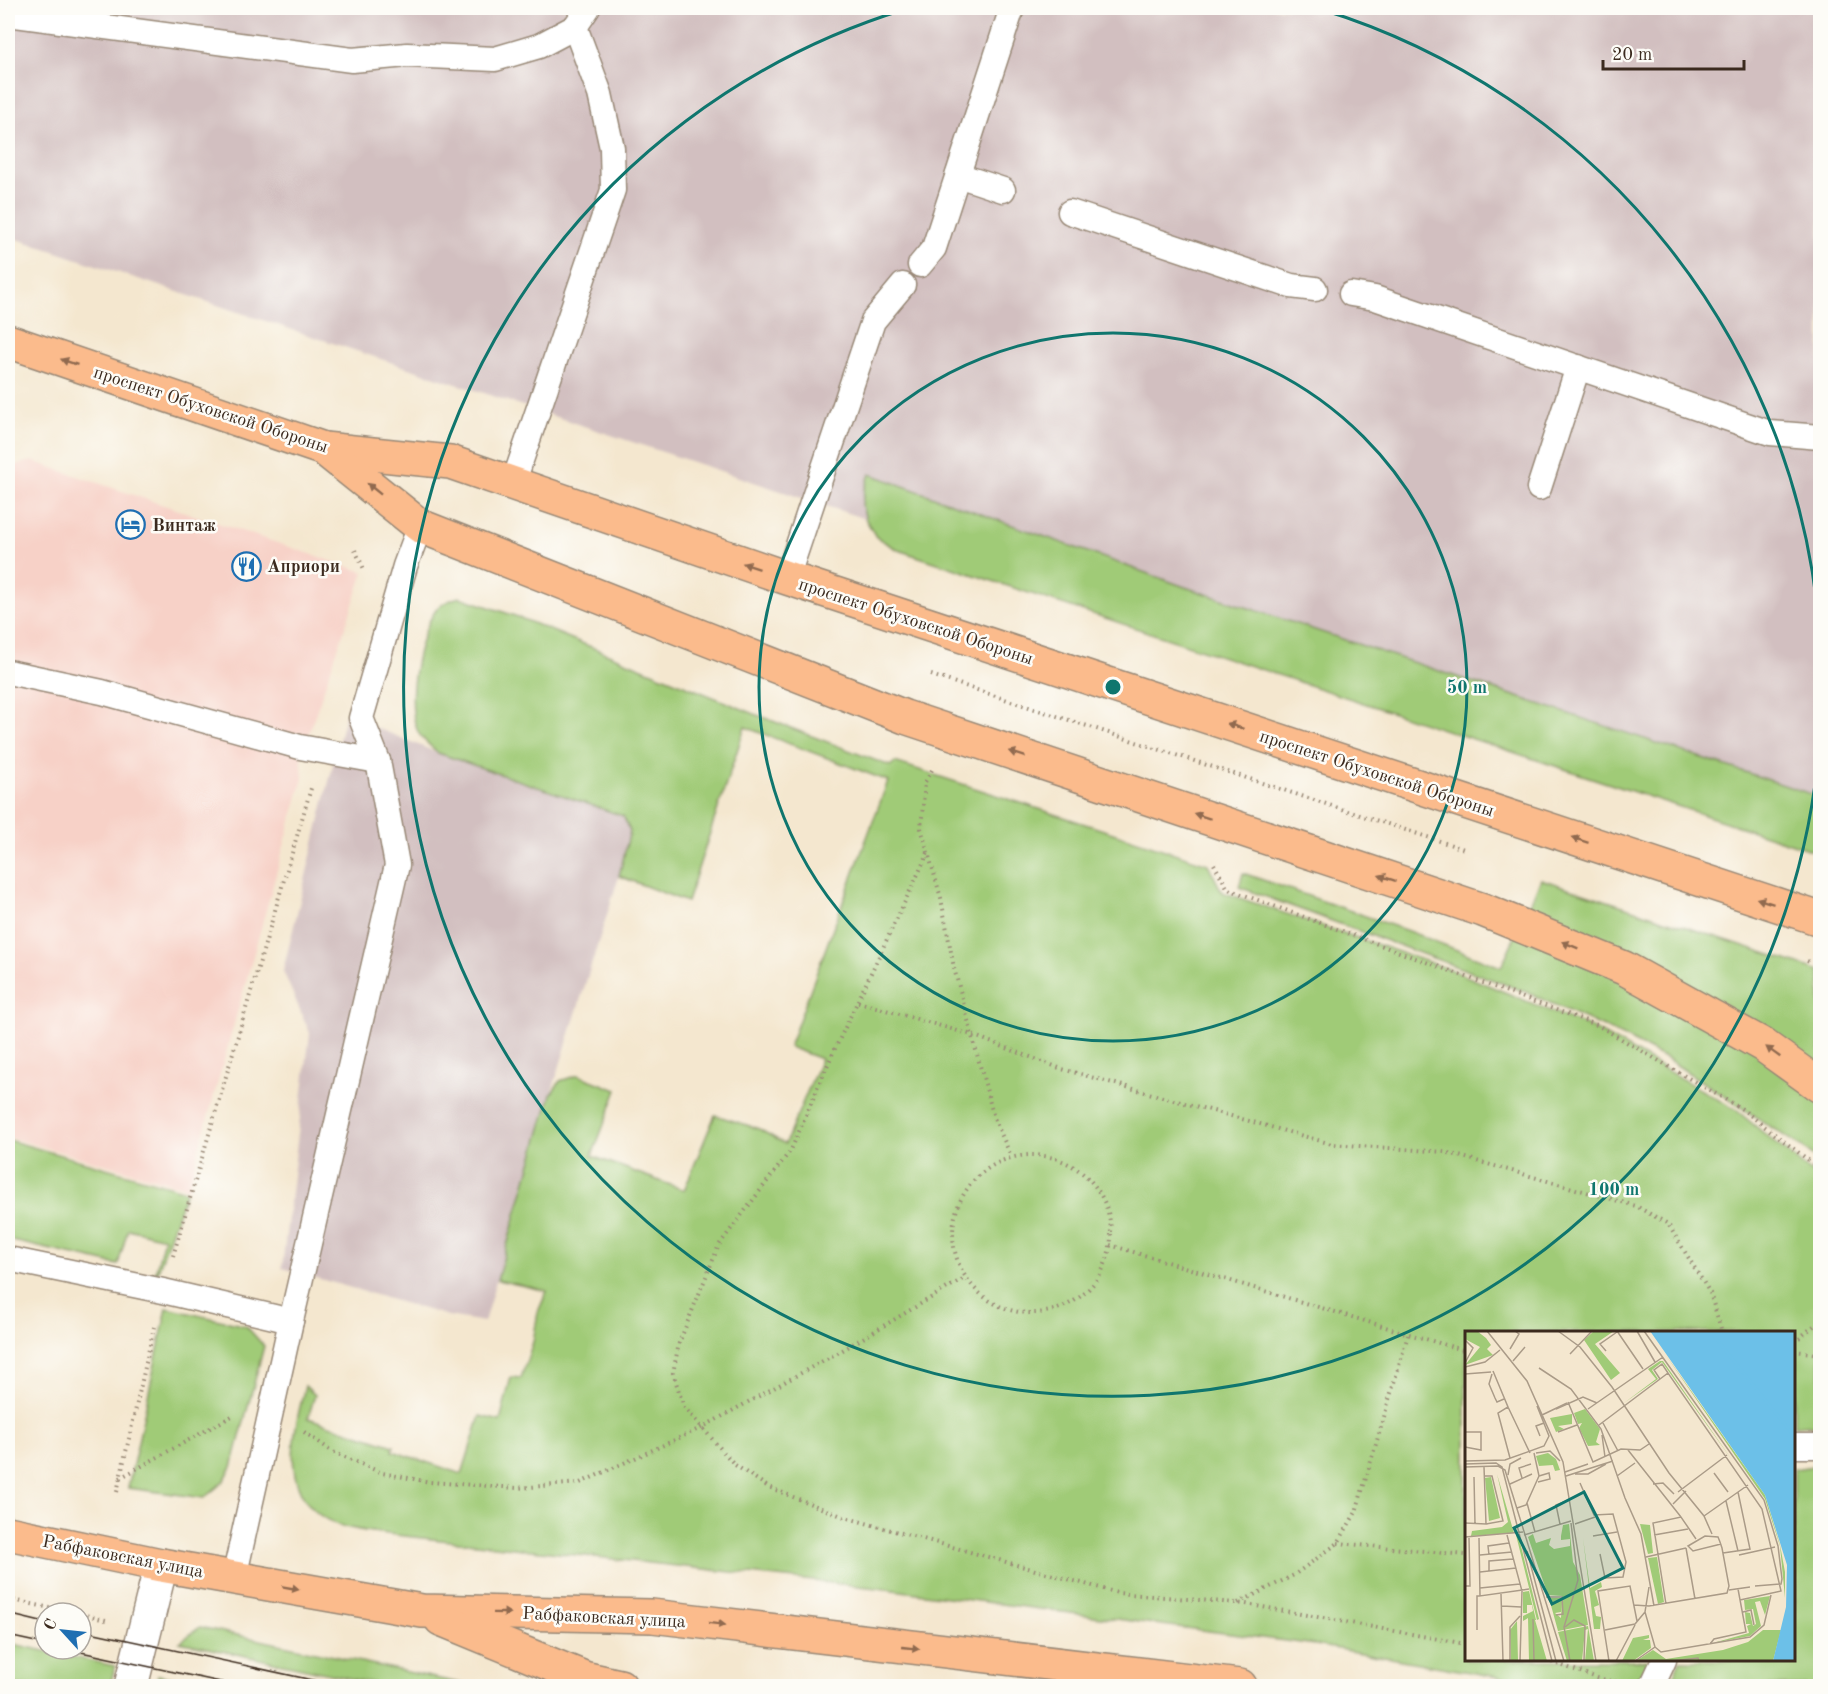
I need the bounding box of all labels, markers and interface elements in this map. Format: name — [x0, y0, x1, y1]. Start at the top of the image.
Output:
scale bar — [1603, 33, 1744, 71]
text: 20 m — [1612, 46, 1652, 64]
one-way arrow — [60, 356, 78, 366]
street label: проспект Обуховской Обороны — [91, 364, 330, 456]
one-way arrow — [366, 483, 382, 496]
hotel icon: Винтаж — [115, 509, 147, 541]
place label: Винтаж — [152, 517, 216, 535]
restaurant icon: Априори — [230, 550, 262, 582]
place label: Априори — [267, 558, 340, 576]
one-way arrow — [742, 560, 760, 570]
street label: проспект Обуховской Обороны — [796, 576, 1035, 668]
centre of rings — [1103, 677, 1123, 697]
text: 50 m — [1447, 679, 1487, 697]
one-way arrow — [1226, 721, 1244, 731]
street label: проспект Обуховской Обороны — [1257, 728, 1496, 820]
one-way arrow — [1008, 749, 1026, 758]
one-way arrow — [1193, 810, 1211, 820]
one-way arrow — [1571, 835, 1589, 845]
one-way arrow — [1378, 872, 1396, 882]
one-way arrow — [1756, 896, 1774, 905]
one-way arrow — [1560, 940, 1578, 950]
one-way arrow — [1766, 1046, 1782, 1058]
text: 100 m — [1589, 1181, 1639, 1199]
inset map — [1465, 1331, 1795, 1661]
street label: Рабфаковская улица — [41, 1533, 205, 1582]
one-way arrow — [282, 1584, 301, 1593]
north arrow — [33, 1601, 93, 1661]
street label: Рабфаковская улица — [522, 1605, 686, 1632]
one-way arrow — [492, 1608, 511, 1617]
text: С — [42, 1617, 61, 1633]
one-way arrow — [708, 1620, 727, 1629]
one-way arrow — [901, 1643, 920, 1653]

